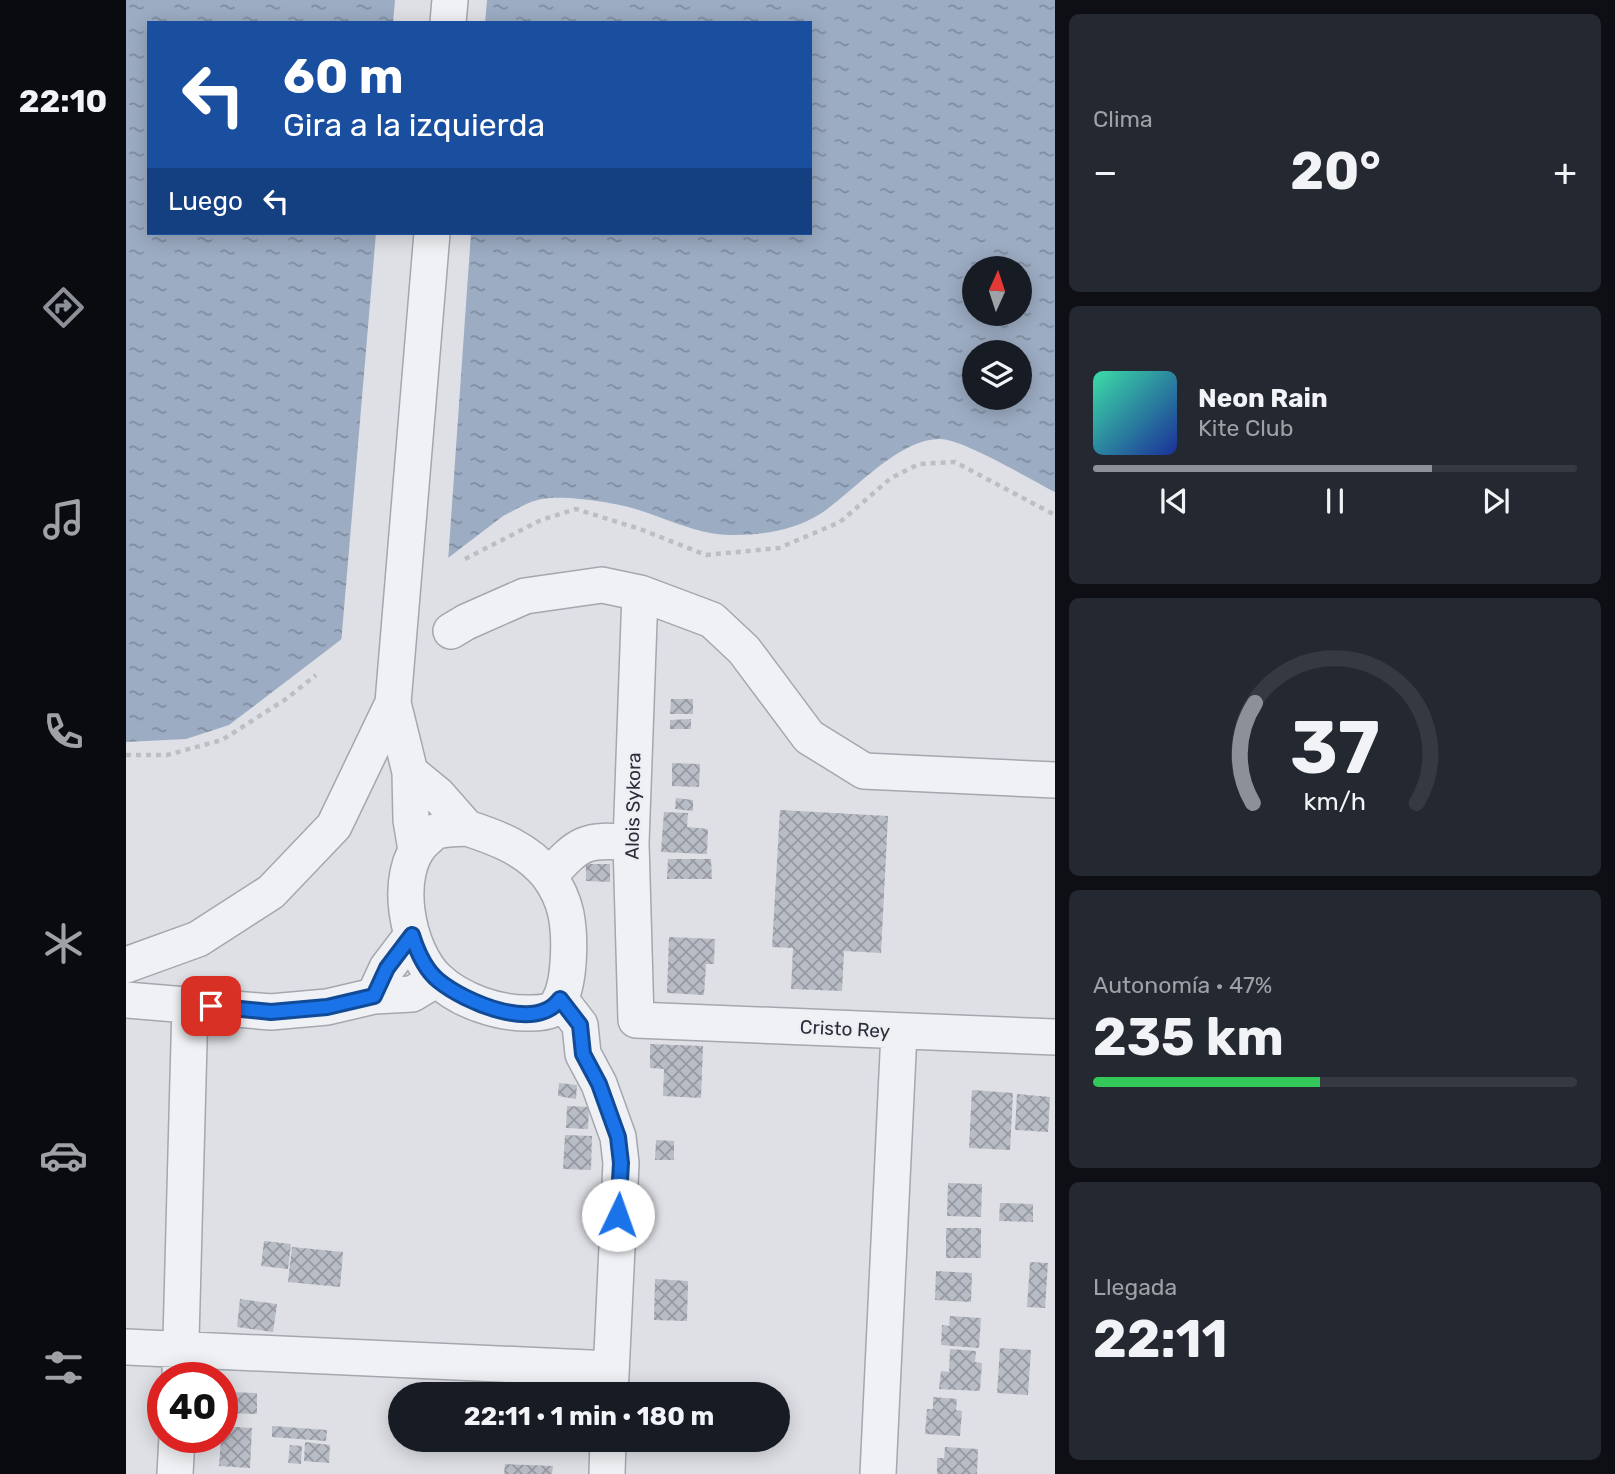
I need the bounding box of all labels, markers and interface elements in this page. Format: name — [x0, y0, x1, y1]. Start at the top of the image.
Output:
text: 60 m — [283, 47, 404, 105]
icon: left — [168, 49, 259, 140]
text: 22:10 — [19, 82, 107, 120]
text: Clima — [1093, 105, 1153, 133]
text: Gira a la izquierda — [283, 106, 545, 144]
text: 20° — [1290, 140, 1381, 202]
text: − — [1093, 149, 1118, 195]
text: + — [1553, 149, 1577, 195]
icon: left — [257, 182, 295, 220]
text: Luego — [168, 186, 243, 217]
north arrow — [962, 256, 1032, 326]
map controls — [962, 256, 1032, 410]
icon: directions — [39, 283, 88, 332]
button: layers — [962, 340, 1032, 410]
text: Neon Rain — [1198, 383, 1328, 414]
text: Kite Club — [1198, 414, 1293, 442]
icon: previous — [1155, 482, 1193, 520]
icon: pause — [1316, 482, 1354, 520]
icon: next — [1477, 482, 1515, 520]
icon: music — [39, 495, 88, 544]
text: 37 — [1290, 705, 1380, 791]
icon: phone — [39, 707, 88, 756]
street label: Alois Sykora — [621, 752, 645, 860]
text: km/h — [1304, 787, 1366, 816]
icon: climate — [39, 919, 88, 968]
text: Autonomía · 47% — [1093, 971, 1272, 999]
pin — [181, 976, 241, 1036]
icon: arrive — [192, 987, 230, 1025]
text: 235 km — [1093, 1006, 1284, 1068]
street label: Cristo Rey — [799, 1015, 891, 1043]
icon: car — [39, 1131, 88, 1180]
position arrow — [581, 1178, 655, 1252]
text: Llegada — [1093, 1273, 1177, 1301]
text: 22:11 — [1093, 1308, 1227, 1370]
icon: filters — [39, 1343, 88, 1392]
speed limit sign: 40 — [147, 1362, 238, 1453]
text: 22:11 · 1 min · 180 m — [464, 1401, 714, 1432]

